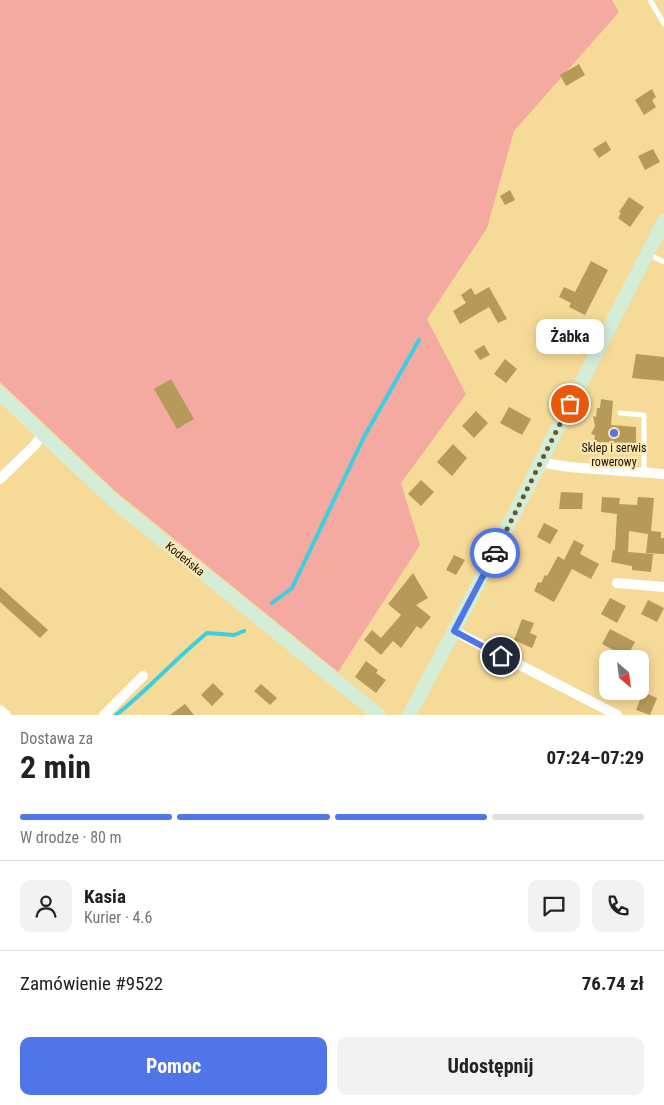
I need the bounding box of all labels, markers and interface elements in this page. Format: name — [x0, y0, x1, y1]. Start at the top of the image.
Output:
callout: Żabka — [536, 319, 604, 354]
text: Żabka — [550, 327, 590, 346]
pin — [549, 383, 591, 425]
icon: bag — [556, 390, 584, 418]
marker: Sklep i serwis rowerowy — [608, 427, 620, 439]
place label: Sklep i serwis rowerowy — [581, 441, 647, 469]
courier — [470, 528, 520, 578]
street label: Kodeńska — [163, 539, 208, 579]
icon: car — [481, 539, 509, 567]
pin — [480, 635, 522, 677]
icon: home — [487, 642, 515, 670]
north arrow — [599, 650, 649, 700]
map controls — [599, 650, 649, 700]
text: Dostawa za — [20, 729, 93, 748]
text: 07:24–07:29 — [546, 746, 644, 769]
text: 2 min — [20, 748, 91, 786]
text: W drodze · 80 m — [20, 828, 122, 847]
button: person — [20, 880, 72, 932]
button: chat — [528, 880, 580, 932]
button: phone — [592, 880, 644, 932]
text: Kasia — [84, 885, 126, 908]
text: Kurier · 4.6 — [84, 908, 152, 927]
text: Zamówienie #9522 — [20, 972, 163, 995]
text: 76.74 zł — [582, 972, 644, 995]
button: Pomoc — [20, 1037, 327, 1095]
button: Udostępnij — [337, 1037, 644, 1095]

